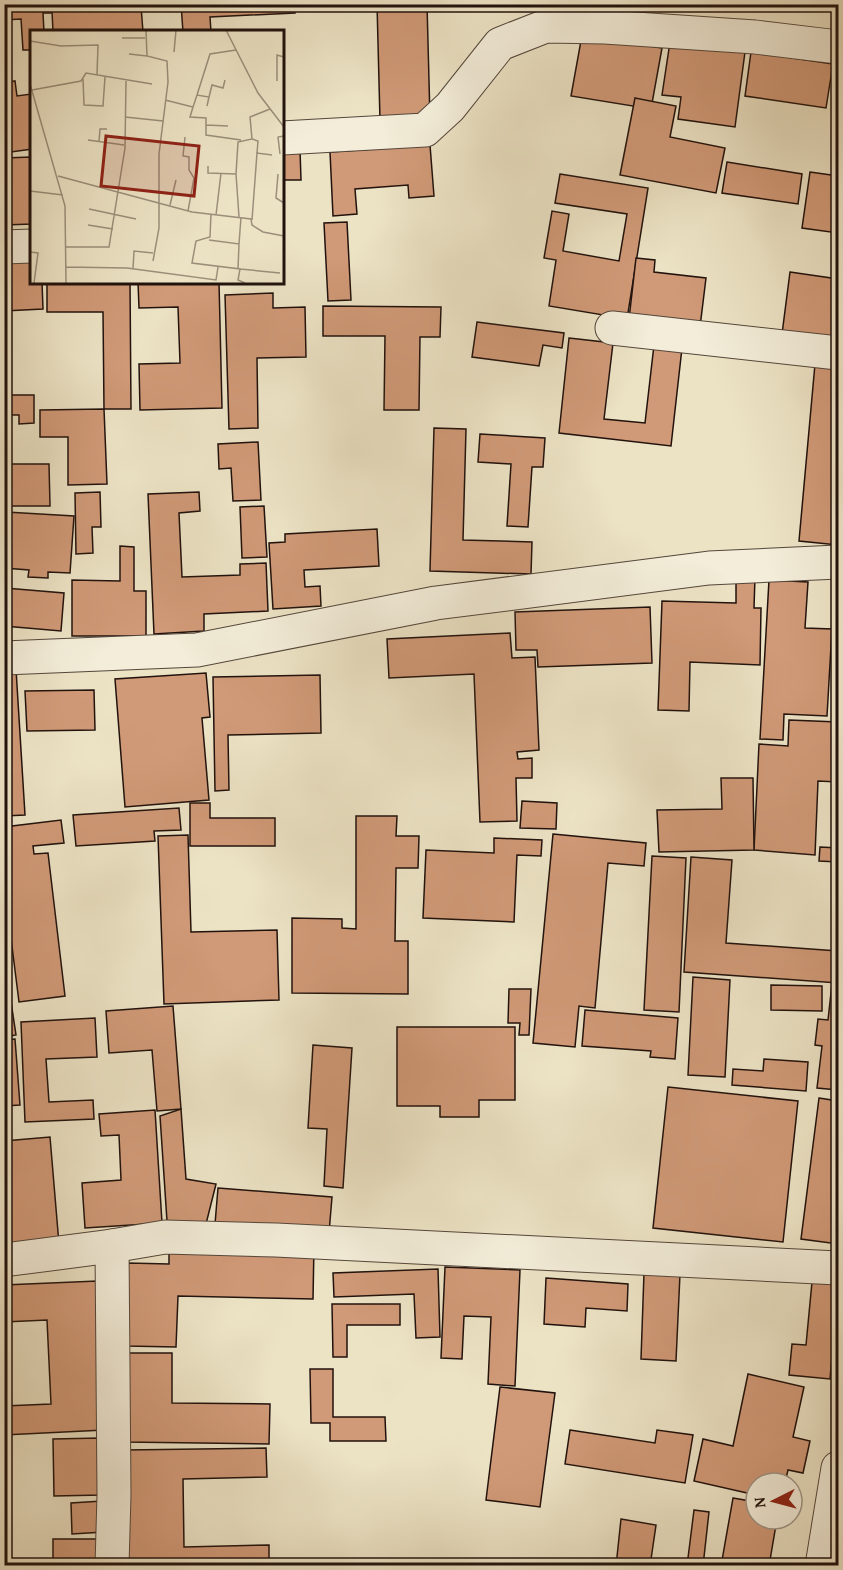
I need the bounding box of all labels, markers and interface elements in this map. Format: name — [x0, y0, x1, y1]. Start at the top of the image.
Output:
inset map — [30, 30, 284, 284]
north arrow — [744, 1471, 804, 1531]
text: N — [747, 1496, 772, 1509]

